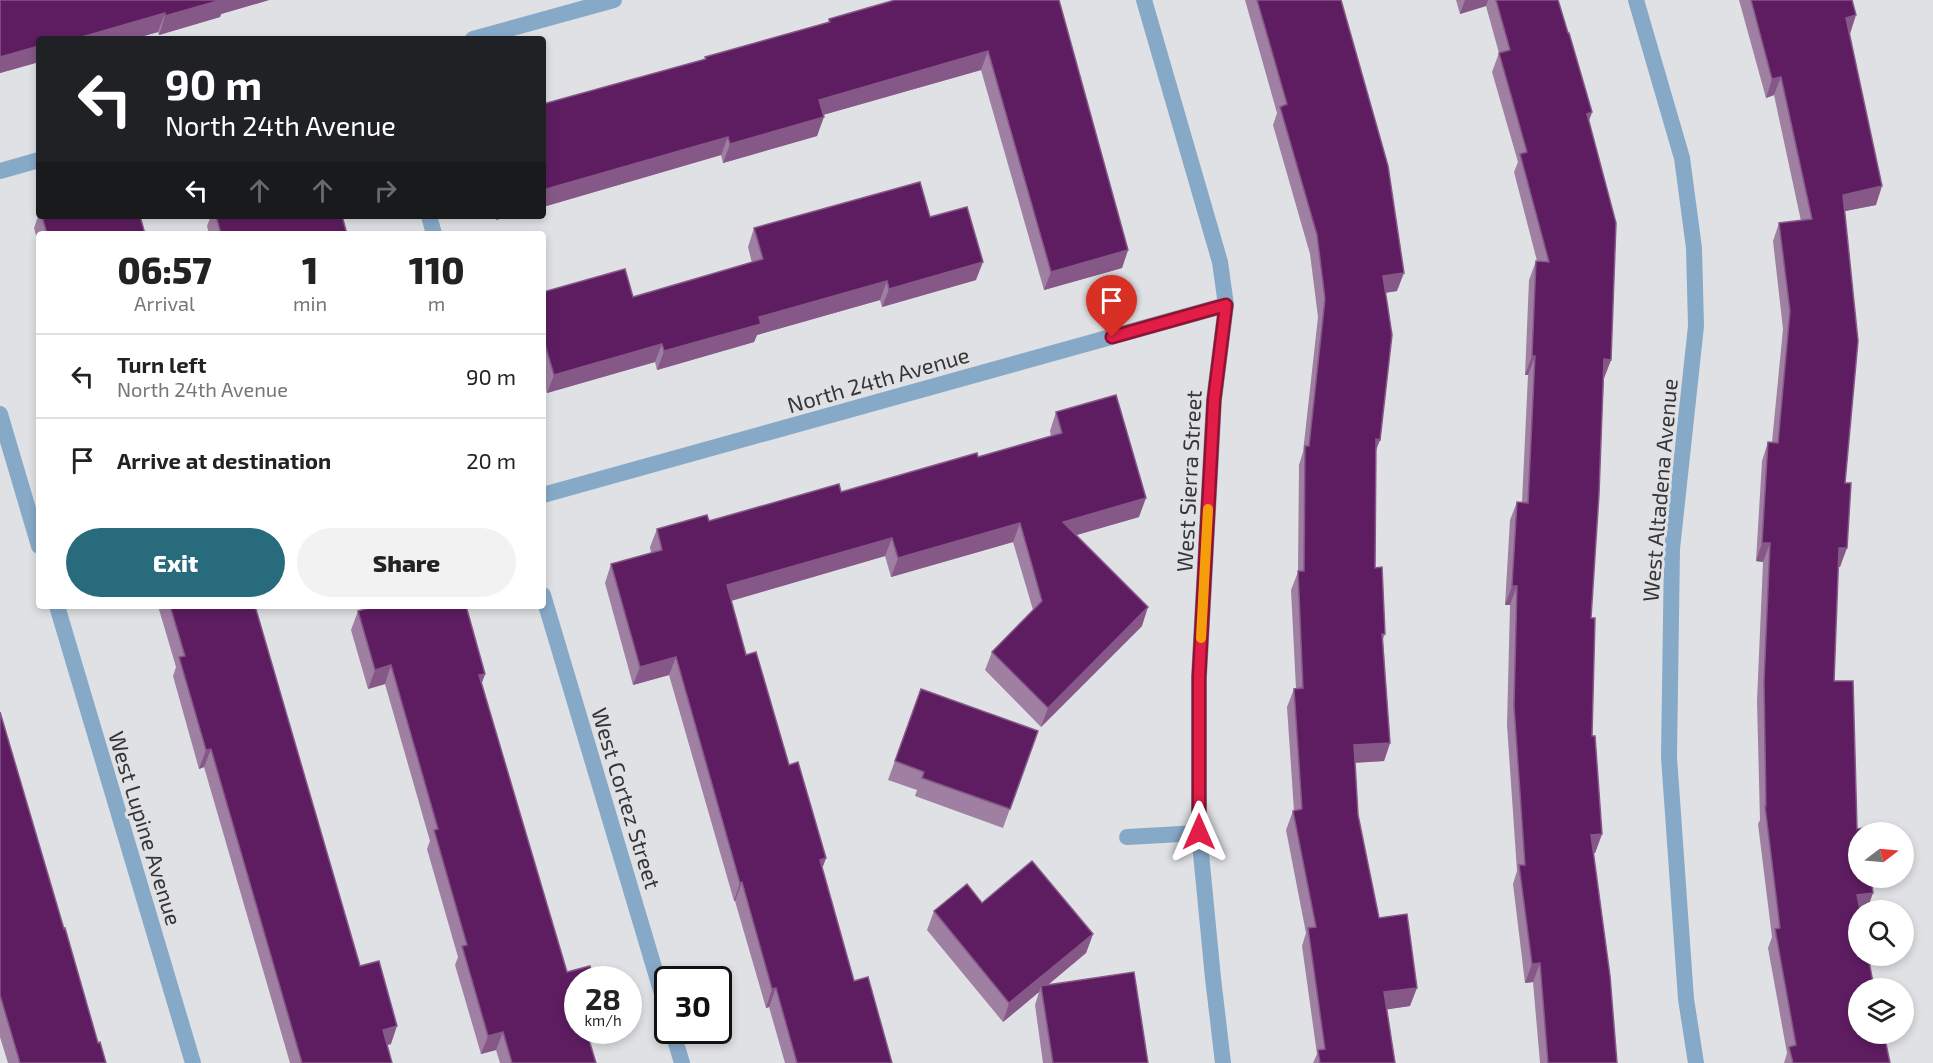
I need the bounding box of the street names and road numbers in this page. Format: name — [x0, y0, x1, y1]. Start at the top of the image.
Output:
street label: North 24th Avenue — [784, 341, 972, 417]
street label: West Altadena Avenue — [1636, 377, 1682, 603]
street label: West Sierra Street — [1170, 389, 1206, 573]
street label: West Cortez Street — [587, 704, 667, 892]
street label: West Lupine Avenue — [104, 728, 188, 928]

